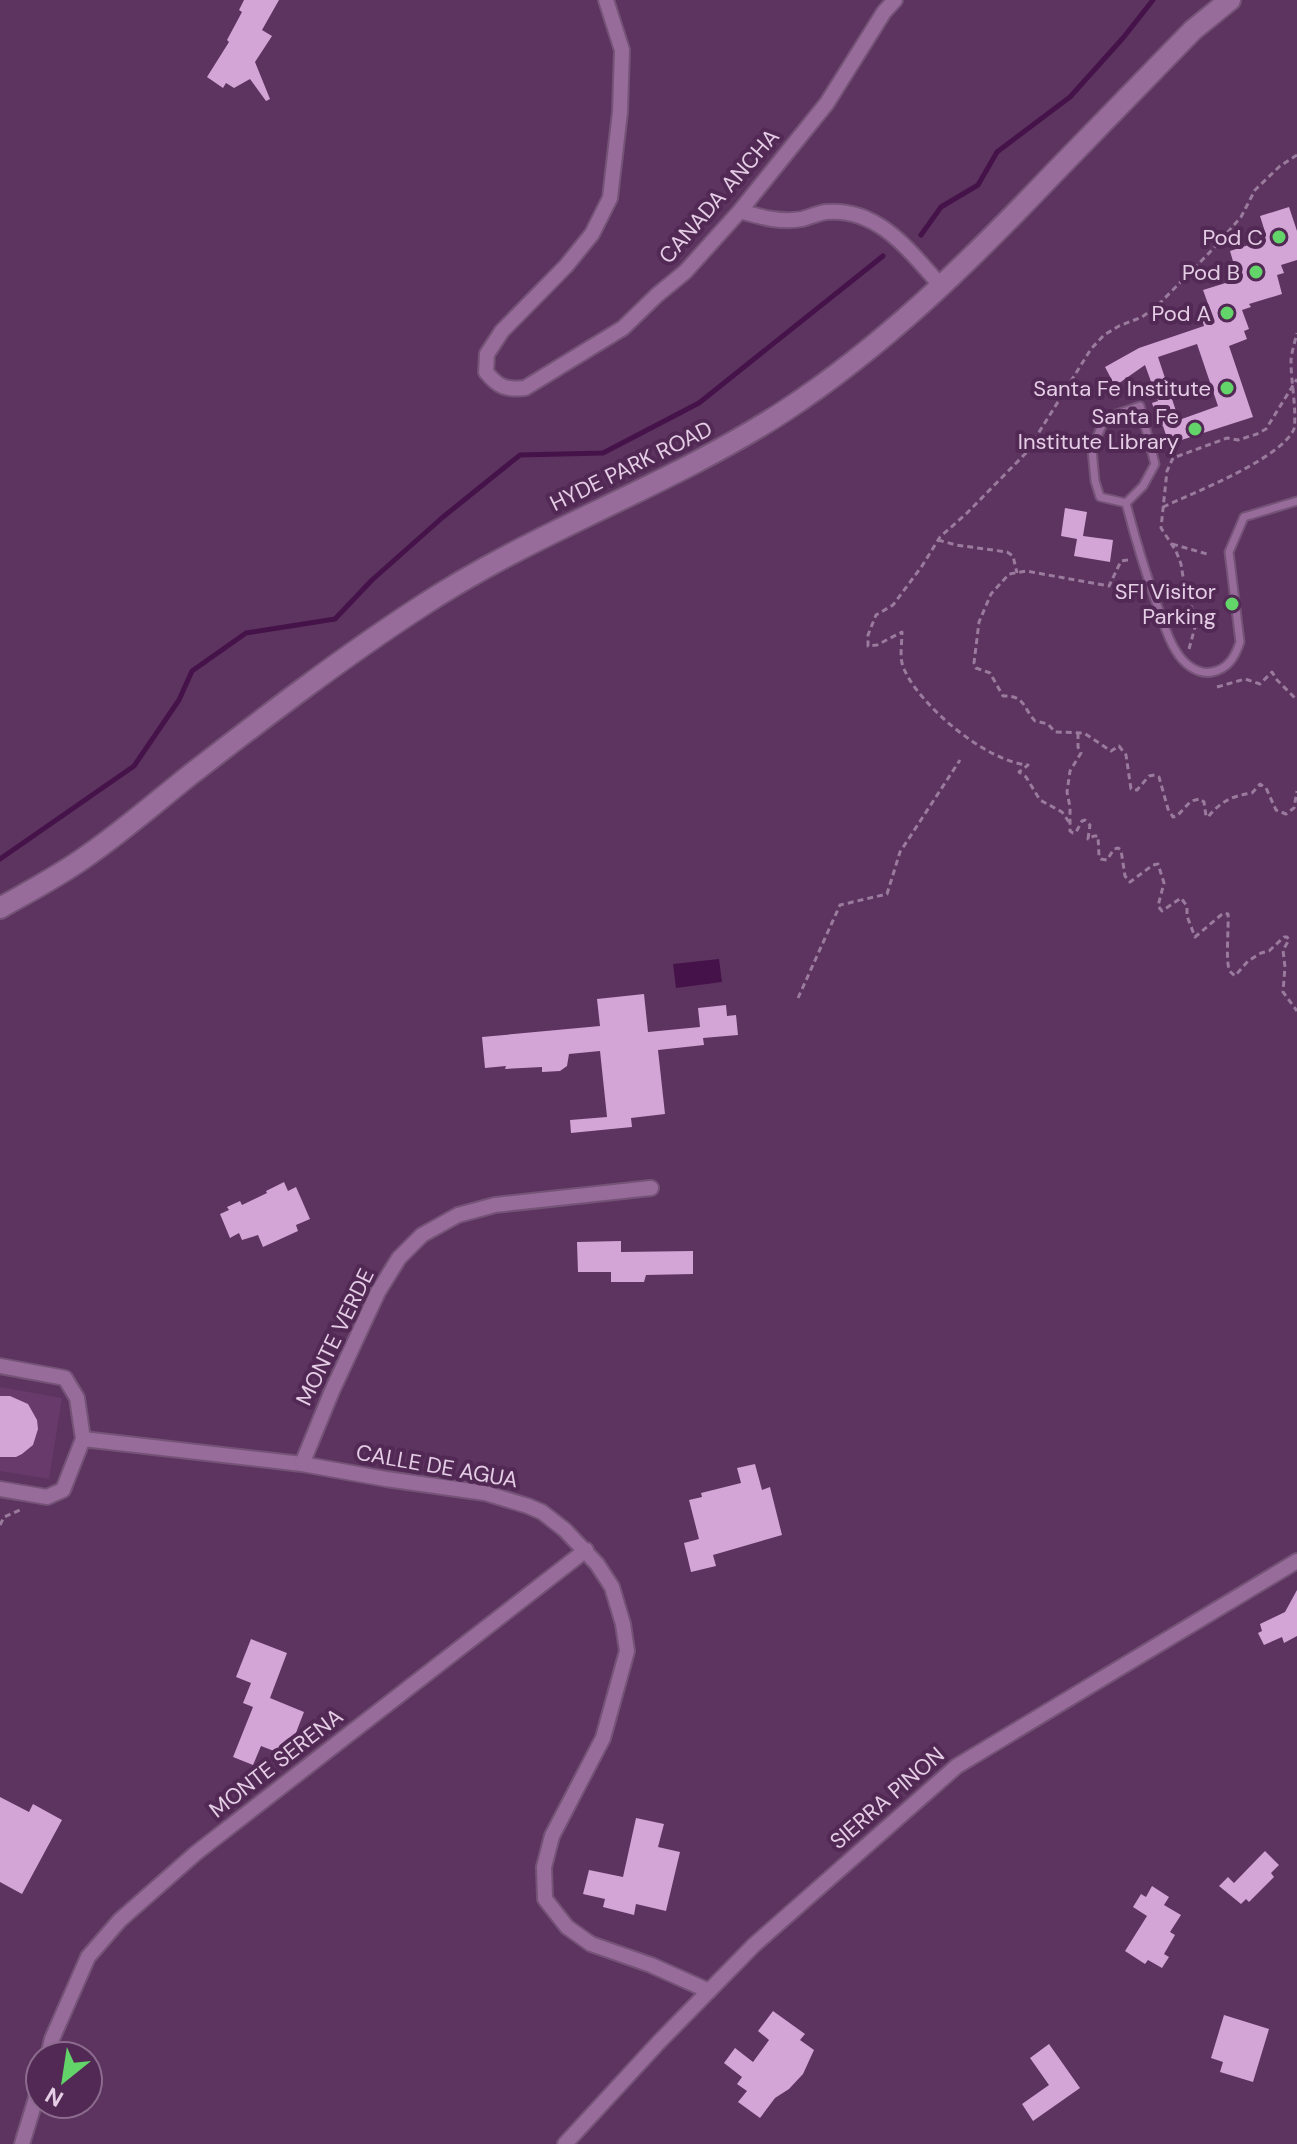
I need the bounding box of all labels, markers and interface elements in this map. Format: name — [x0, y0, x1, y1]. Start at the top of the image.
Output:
street label: CANADA ANCHA — [652, 123, 786, 269]
place label: Pod C — [1202, 223, 1263, 252]
marker: Pod C — [1270, 228, 1288, 246]
place label: Pod B — [1182, 258, 1240, 287]
marker: Pod B — [1247, 263, 1265, 281]
place label: Pod A — [1152, 299, 1211, 328]
marker: Pod A — [1218, 304, 1236, 322]
place label: Santa Fe Institute — [1033, 374, 1211, 403]
marker: Santa Fe Institute — [1218, 379, 1236, 397]
place label: Santa Fe Institute Library — [1018, 402, 1179, 456]
street label: HYDE PARK ROAD — [545, 414, 717, 518]
marker: Santa Fe Institute Library — [1186, 420, 1204, 438]
place label: SFI Visitor Parking — [1115, 577, 1216, 631]
marker: SFI Visitor Parking — [1223, 595, 1241, 613]
street label: MONTE VERDE — [289, 1264, 381, 1410]
street label: CALLE DE AGUA — [354, 1438, 520, 1494]
street label: MONTE SERENA — [203, 1702, 349, 1824]
street label: SIERRA PINON — [824, 1740, 950, 1856]
north arrow — [24, 2040, 104, 2120]
text: N — [40, 2080, 68, 2113]

